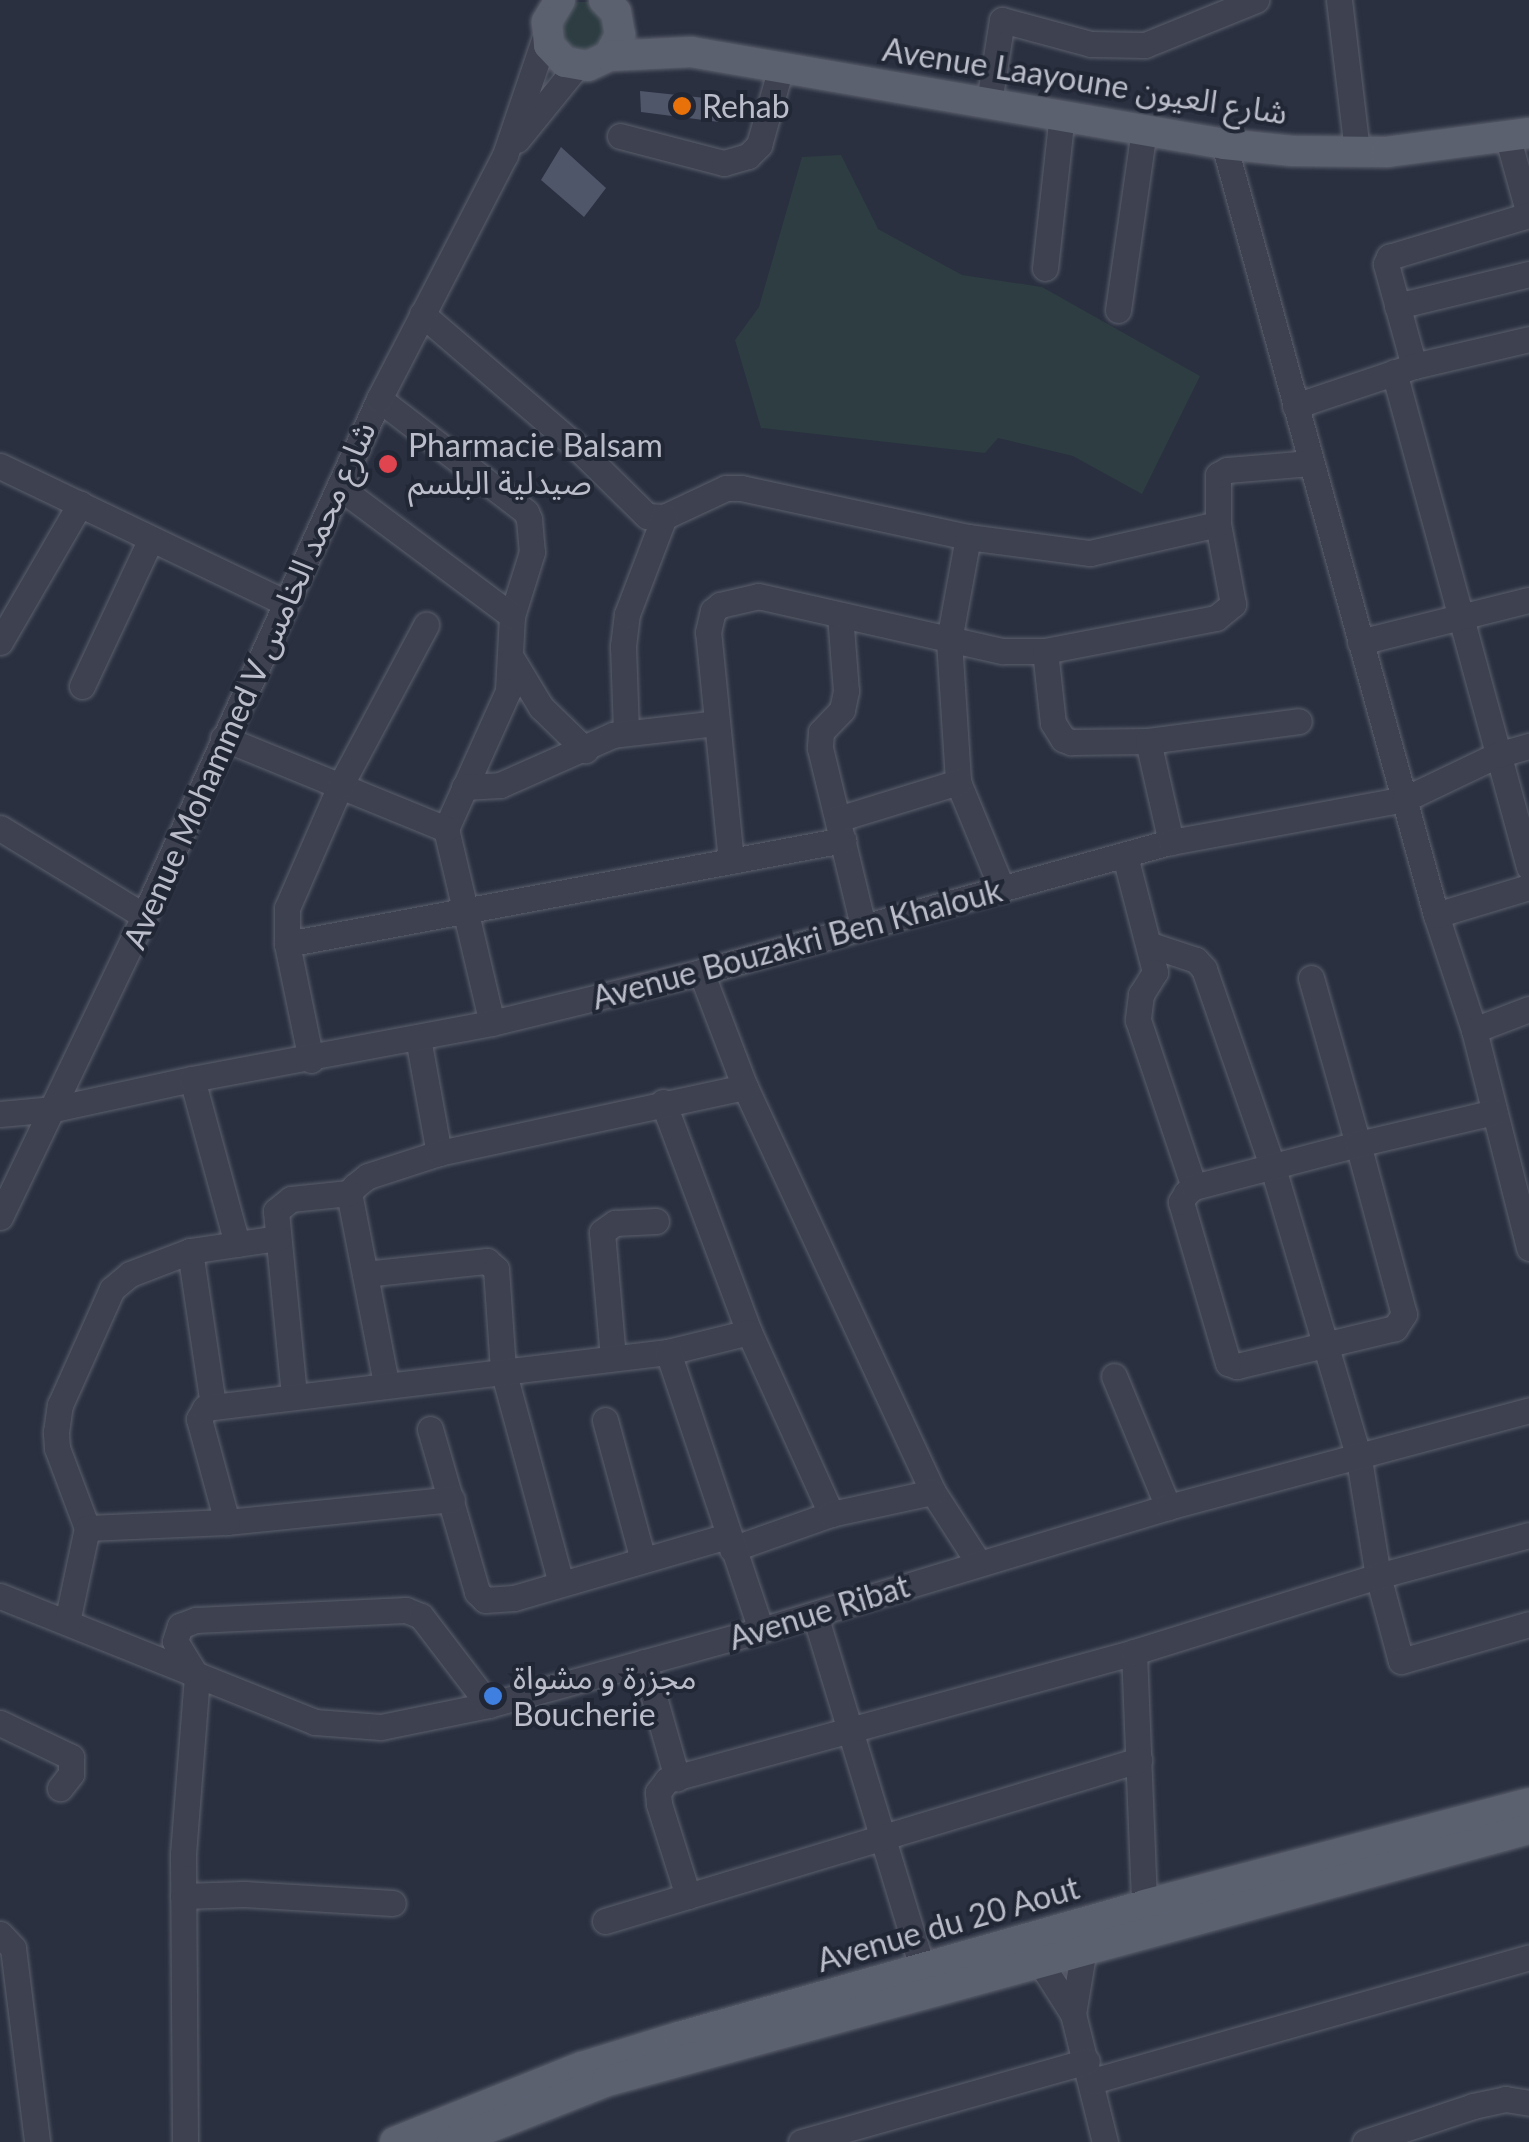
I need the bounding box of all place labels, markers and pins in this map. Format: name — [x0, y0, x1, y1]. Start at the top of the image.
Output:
place label: Rehab — [702, 87, 790, 125]
marker: Rehab — [671, 95, 693, 117]
place label: Pharmacie Balsam صيدلية البلسم — [408, 427, 663, 502]
marker: Pharmacie Balsam صيدلية البلسم — [377, 453, 399, 475]
place label: مجزرة و مشواة Boucherie — [513, 1659, 697, 1734]
marker: مجزرة و مشواة Boucherie — [482, 1685, 504, 1707]

